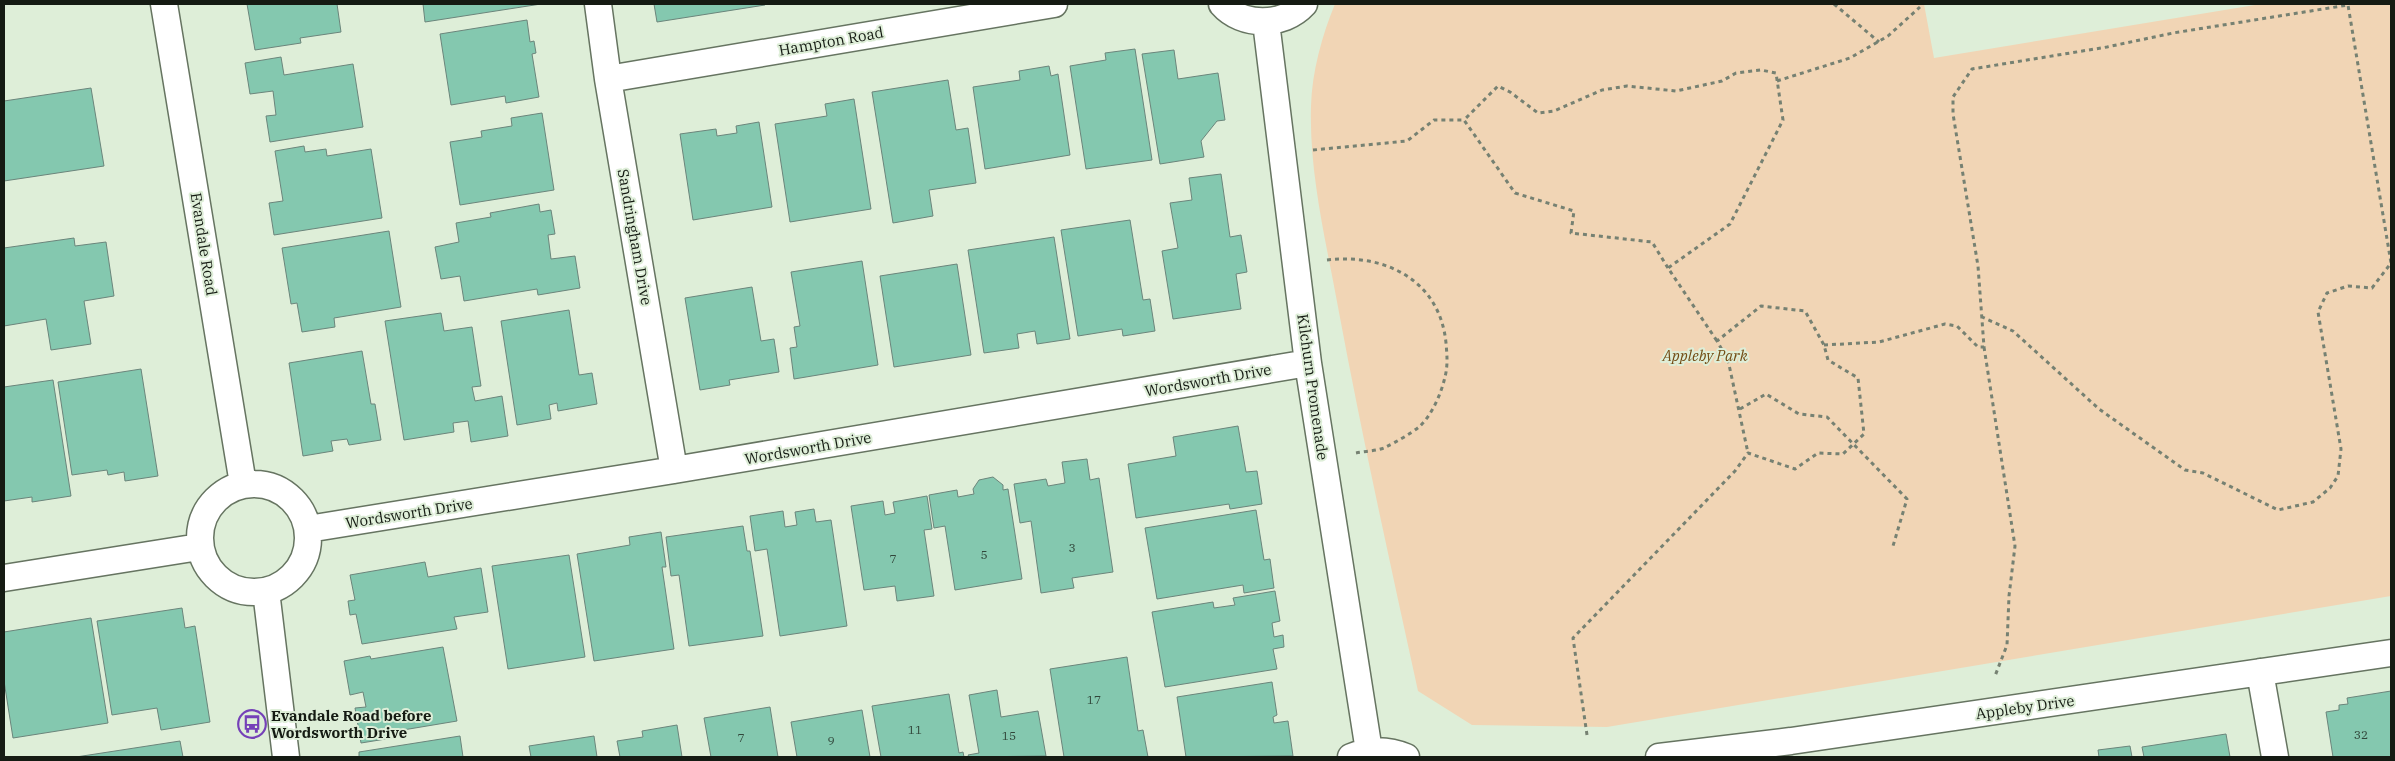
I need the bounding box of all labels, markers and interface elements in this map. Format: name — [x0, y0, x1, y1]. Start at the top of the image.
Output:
street label: Hampton Road — [777, 22, 885, 60]
street label: Sandringham Drive — [614, 167, 656, 307]
street label: Evandale Road — [186, 191, 222, 297]
street label: Kilchurn Promenade — [1293, 313, 1333, 461]
park label: Appleby Park — [1661, 346, 1748, 365]
street label: Wordsworth Drive — [1143, 360, 1273, 400]
street label: Wordsworth Drive — [743, 428, 873, 468]
street label: Wordsworth Drive — [344, 494, 474, 532]
house number: 3 — [1068, 540, 1076, 555]
house number: 5 — [980, 547, 988, 562]
house number: 7 — [889, 551, 897, 566]
street label: Appleby Drive — [1974, 691, 2076, 723]
house number: 17 — [1087, 692, 1101, 707]
place label: Evandale Road before Wordsworth Drive — [271, 706, 431, 742]
bus stop icon: Evandale Road before Wordsworth Drive — [237, 709, 267, 739]
house number: 11 — [908, 722, 922, 737]
house number: 32 — [2354, 727, 2368, 742]
house number: 15 — [1002, 728, 1016, 743]
house number: 7 — [737, 730, 745, 745]
house number: 9 — [827, 733, 835, 748]

